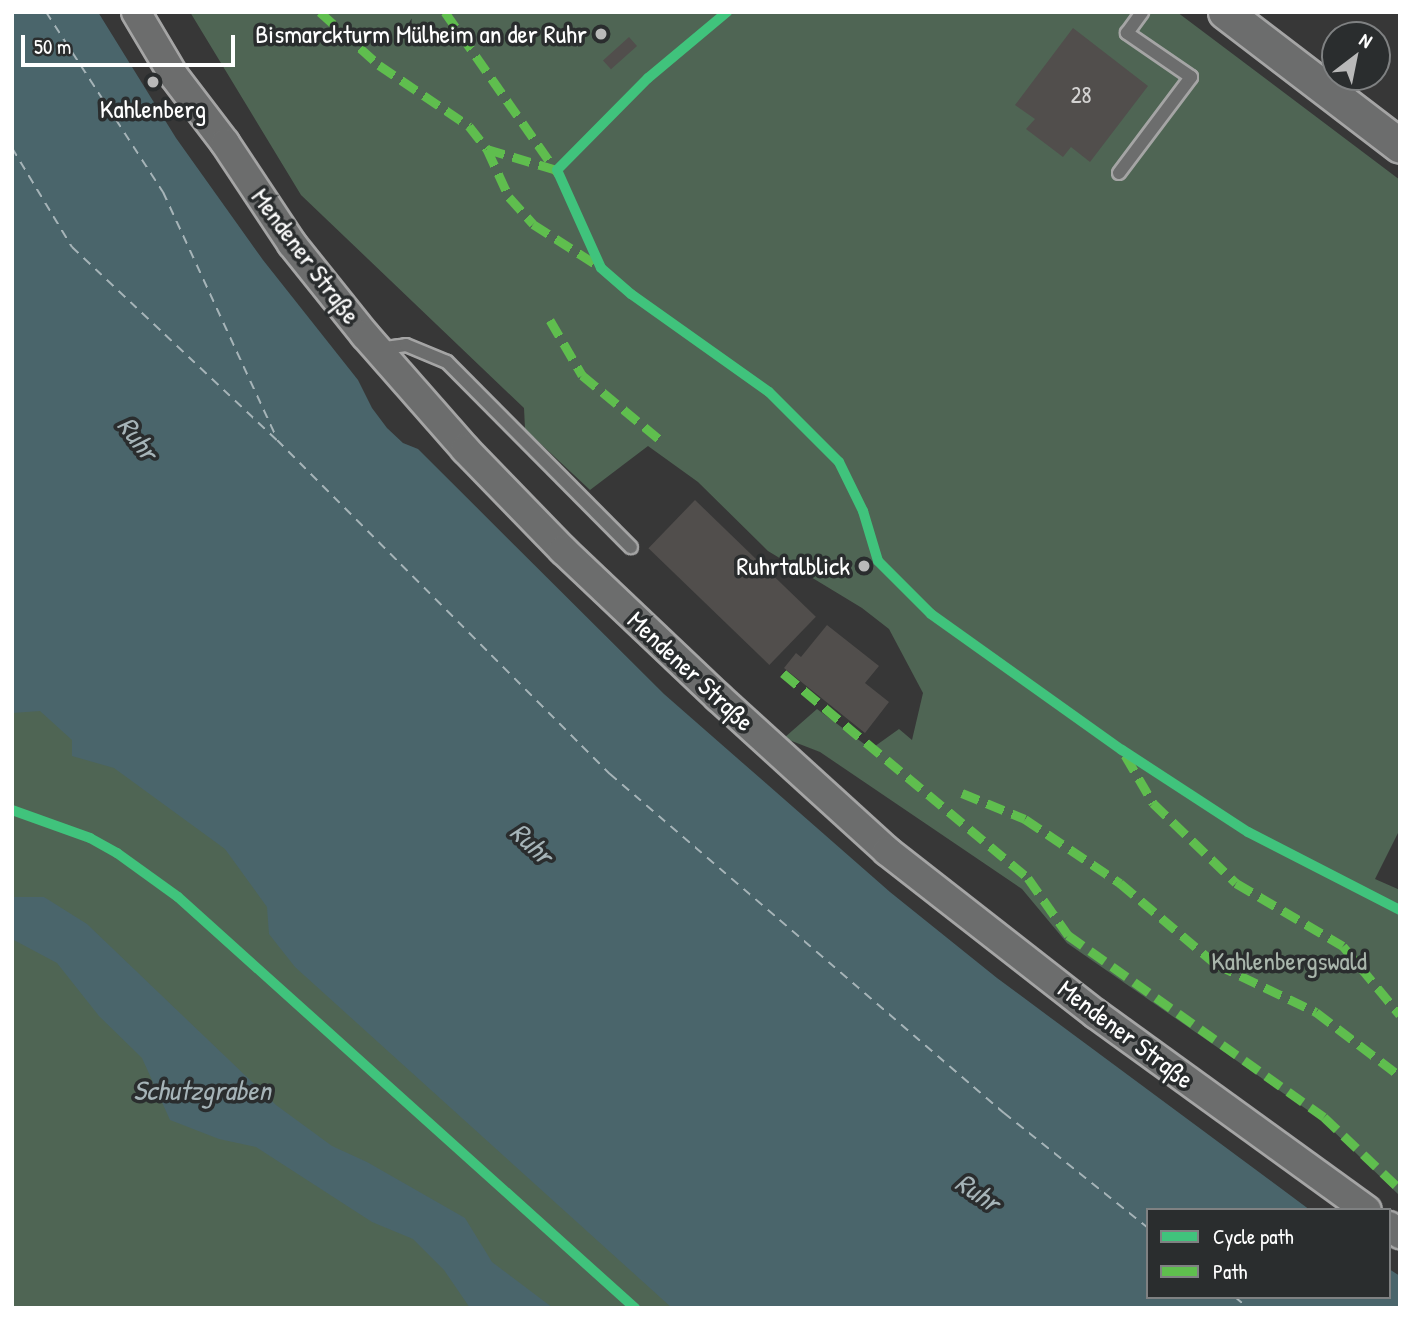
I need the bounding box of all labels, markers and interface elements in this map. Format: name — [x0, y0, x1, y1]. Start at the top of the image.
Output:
place label: Bismarckturm Mülheim an der Ruhr — [255, 18, 587, 50]
scale bar — [24, 21, 238, 65]
north arrow — [1321, 21, 1391, 91]
marker: Bismarckturm Mülheim an der Ruhr — [593, 26, 609, 42]
text: N — [1355, 26, 1377, 54]
text: 50 m — [34, 32, 71, 61]
marker: Kahlenberg — [145, 74, 161, 90]
house number: 28 — [1071, 81, 1091, 109]
place label: Kahlenberg — [100, 93, 206, 125]
street label: Mendener Straße — [245, 182, 367, 330]
water label: Ruhr — [110, 409, 166, 467]
place label: Ruhrtalblick — [736, 550, 850, 582]
marker: Ruhrtalblick — [856, 558, 872, 574]
street label: Mendener Straße — [621, 605, 761, 737]
water label: Ruhr — [504, 815, 560, 871]
park label: Kahlenbergswald — [1211, 945, 1367, 977]
street label: Mendener Straße — [1052, 973, 1200, 1095]
water label: Schutzgraben — [133, 1073, 271, 1107]
water label: Ruhr — [949, 1165, 1007, 1219]
legend — [1146, 1208, 1391, 1299]
text: Cycle path — [1213, 1222, 1294, 1251]
text: Path — [1213, 1257, 1247, 1286]

